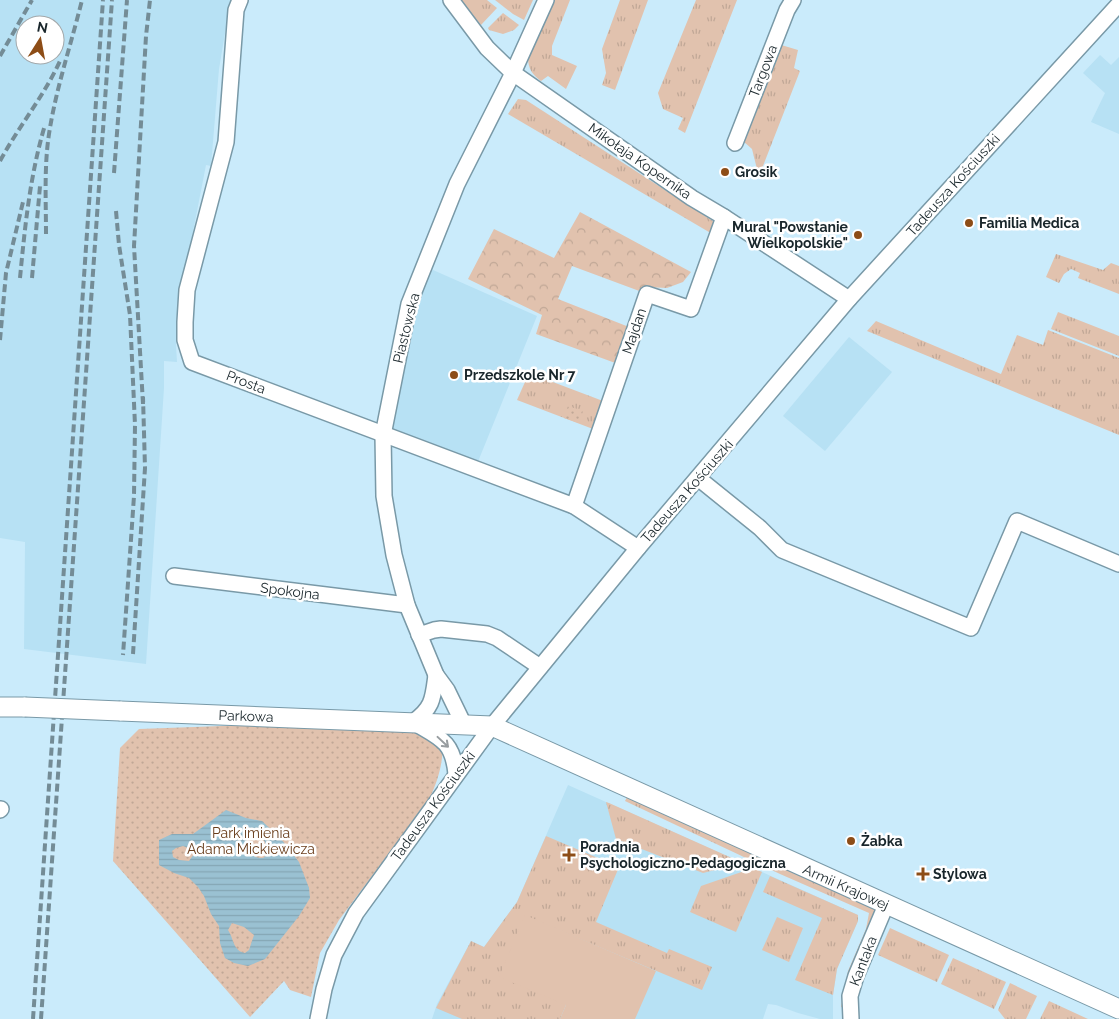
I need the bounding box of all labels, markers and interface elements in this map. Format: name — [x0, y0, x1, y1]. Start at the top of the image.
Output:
north arrow — [15, 15, 65, 65]
text: N — [36, 18, 49, 36]
street label: Targowa — [746, 42, 780, 100]
street label: Mikołaja Kopernika — [586, 120, 694, 202]
street label: Tadeusza Kościuszki — [903, 131, 1003, 239]
place label: Grosik — [735, 164, 777, 180]
marker: Grosik — [719, 166, 731, 178]
place label: Familia Medica — [979, 215, 1079, 231]
marker: Familia Medica — [963, 217, 975, 229]
place label: Mural "Powstanie Wielkopolskie" — [732, 219, 849, 251]
marker: Mural "Powstanie Wielkopolskie" — [852, 229, 864, 241]
street label: Piastowska — [390, 291, 422, 365]
street label: Majdan — [619, 306, 649, 356]
street label: Prosta — [224, 367, 268, 397]
place label: Przedszkole Nr 7 — [464, 367, 575, 383]
marker: Przedszkole Nr 7 — [448, 369, 460, 381]
street label: Tadeusza Kościuszki — [638, 436, 736, 546]
street label: Spokojna — [259, 579, 321, 603]
street label: Parkowa — [218, 707, 274, 725]
one-way arrow — [437, 736, 449, 748]
street label: Tadeusza Kościuszki — [388, 748, 478, 864]
park label: Park imienia Adama Mickiewicza — [187, 825, 315, 857]
place label: Żabka — [861, 832, 902, 849]
marker: Żabka — [845, 835, 857, 847]
place label: Poradnia Psychologiczno-Pedagogiczna — [580, 839, 786, 871]
marker: Poradnia Psychologiczno-Pedagogiczna — [562, 848, 576, 862]
street label: Armii Krajowej — [801, 861, 891, 913]
place label: Stylowa — [933, 866, 987, 882]
marker: Stylowa — [917, 868, 929, 880]
street label: Kantaka — [846, 934, 880, 988]

